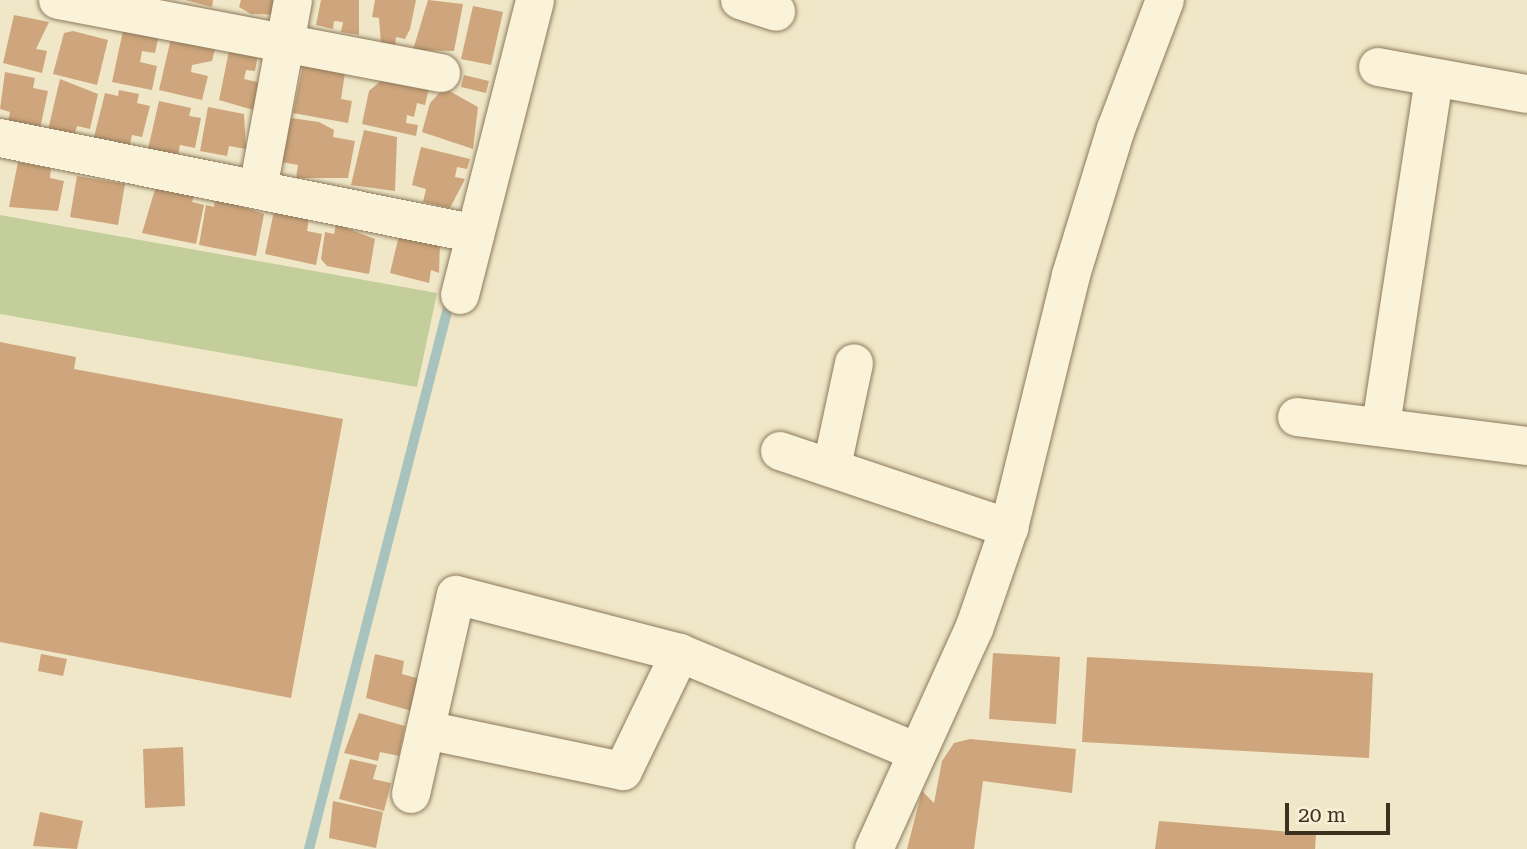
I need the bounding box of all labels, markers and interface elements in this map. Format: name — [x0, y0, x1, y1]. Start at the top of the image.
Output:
scale bar — [1289, 790, 1394, 834]
text: 20 m — [1298, 803, 1346, 827]

